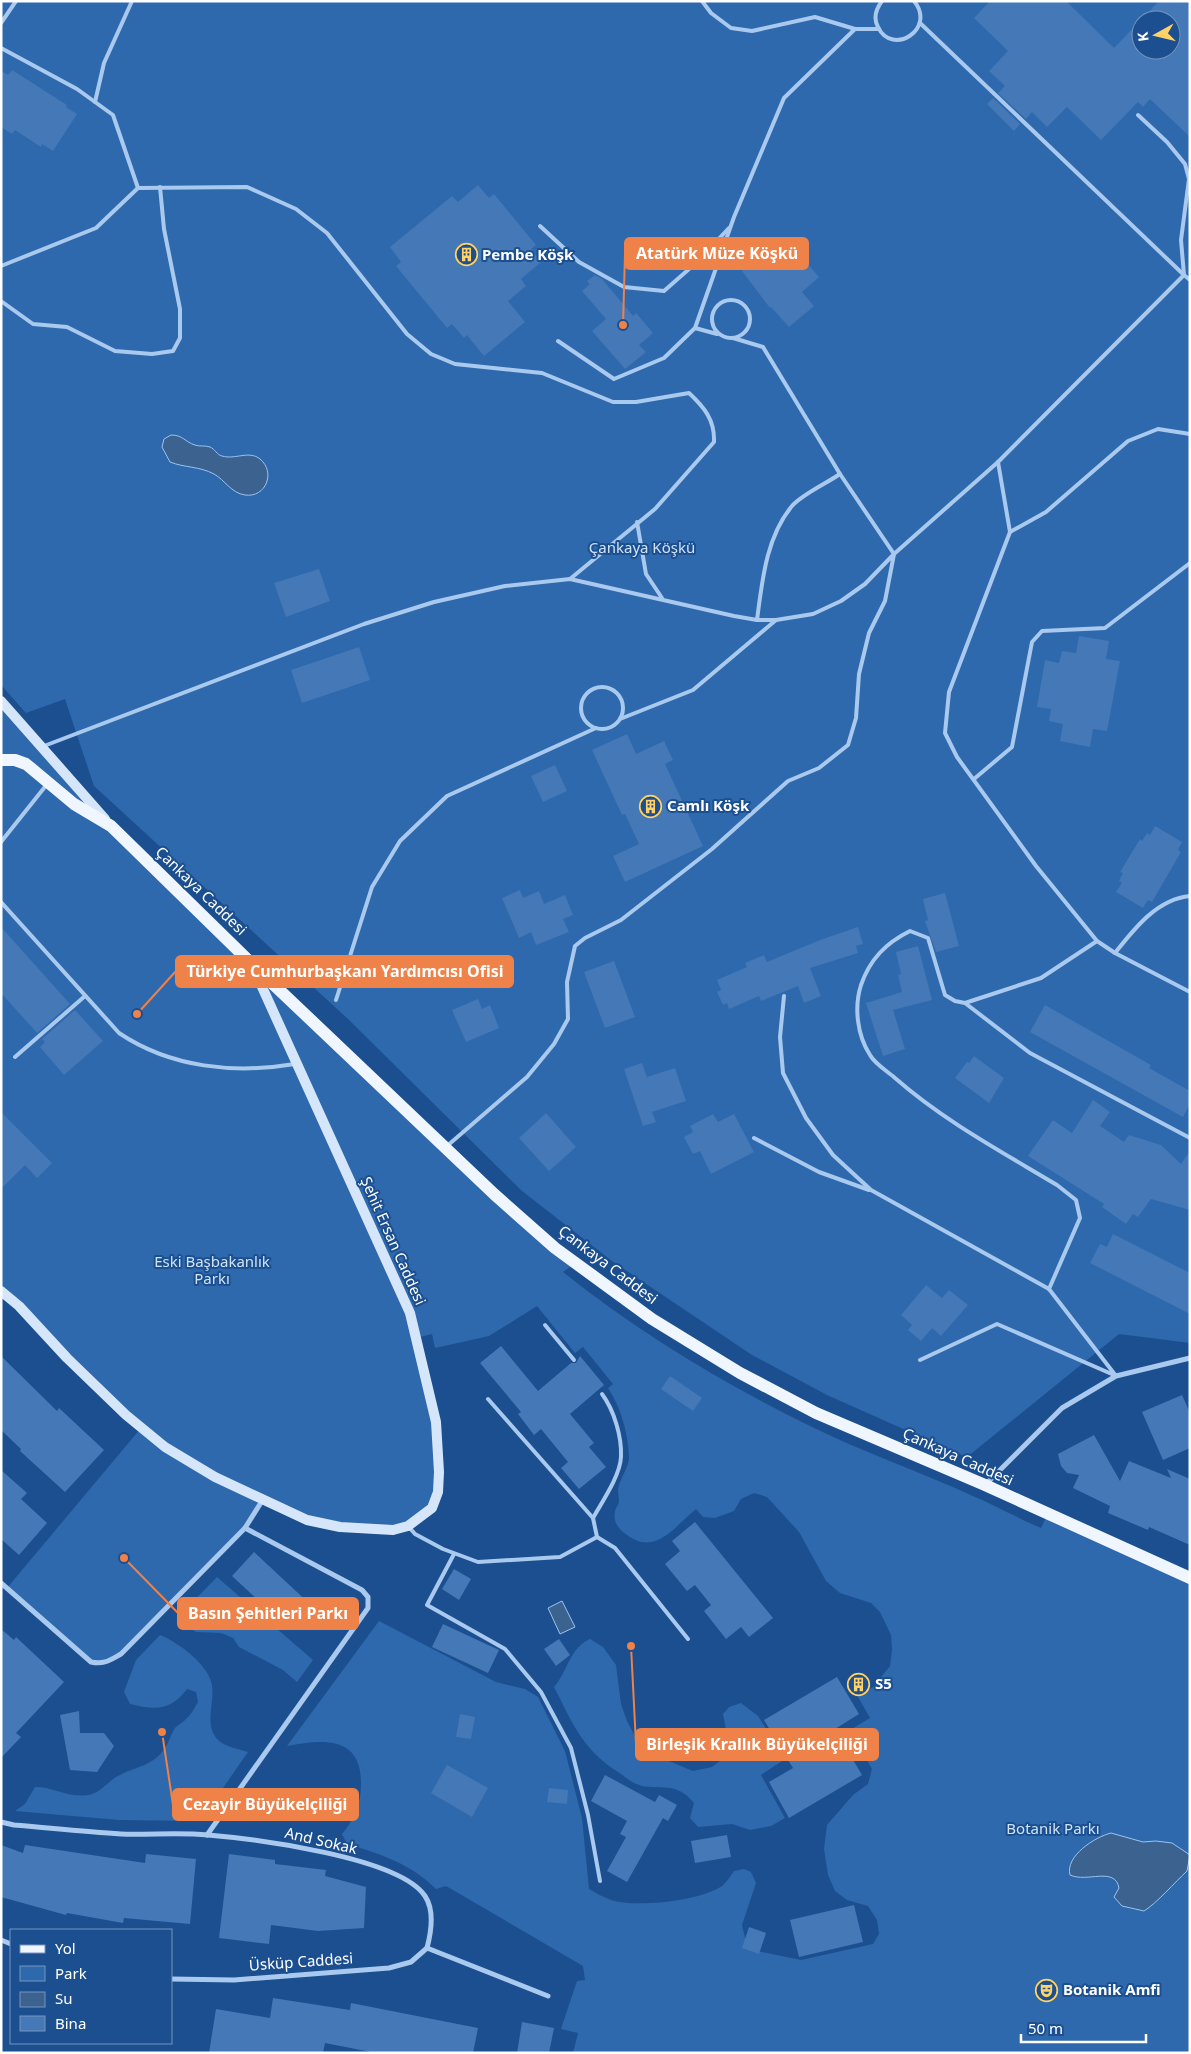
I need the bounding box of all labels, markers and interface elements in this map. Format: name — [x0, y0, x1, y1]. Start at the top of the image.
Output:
north arrow — [1131, 10, 1181, 60]
text: K — [1132, 30, 1153, 43]
callout: Atatürk Müze Köşkü — [625, 238, 808, 269]
text: Atatürk Müze Köşkü — [636, 242, 798, 264]
building icon: Pembe Köşk — [454, 243, 478, 267]
place label: Pembe Köşk — [482, 244, 574, 264]
park label: Çankaya Köşkü — [589, 537, 695, 557]
building icon: Camlı Köşk — [639, 794, 663, 818]
place label: Camlı Köşk — [667, 795, 750, 815]
street label: Çankaya Caddesi — [152, 842, 252, 939]
callout: Türkiye Cumhurbaşkanı Yardımcısı Ofisi — [176, 956, 513, 987]
text: Türkiye Cumhurbaşkanı Yardımcısı Ofisi — [187, 960, 503, 982]
street label: Şehit Ersan Caddesi — [357, 1173, 431, 1308]
street label: Çankaya Caddesi — [555, 1220, 662, 1308]
park label: Eski Başbakanlık Parkı — [154, 1251, 270, 1288]
street label: Çankaya Caddesi — [900, 1423, 1017, 1490]
callout: Basın Şehitleri Parkı — [178, 1598, 358, 1629]
text: Basın Şehitleri Parkı — [188, 1602, 348, 1624]
building icon: S5 — [847, 1672, 871, 1696]
place label: S5 — [875, 1673, 892, 1693]
callout: Birleşik Krallık Büyükelçiliği — [636, 1729, 878, 1760]
text: Birleşik Krallık Büyükelçiliği — [646, 1733, 868, 1755]
callout: Cezayir Büyükelçiliği — [173, 1789, 358, 1820]
text: Cezayir Büyükelçiliği — [183, 1793, 347, 1815]
park label: Botanik Parkı — [1006, 1818, 1100, 1838]
street label: And Sokak — [283, 1822, 359, 1858]
legend — [10, 1929, 172, 2044]
text: Yol — [55, 1938, 76, 1958]
street label: Üsküp Caddesi — [248, 1947, 354, 1975]
text: Park — [55, 1963, 87, 1983]
theatre icon: Botanik Amfi — [1035, 1978, 1059, 2002]
place label: Botanik Amfi — [1063, 1979, 1161, 1999]
text: Su — [55, 1988, 73, 2008]
scale bar — [1021, 2012, 1146, 2044]
text: Bina — [55, 2013, 86, 2033]
text: 50 m — [1028, 2018, 1063, 2038]

